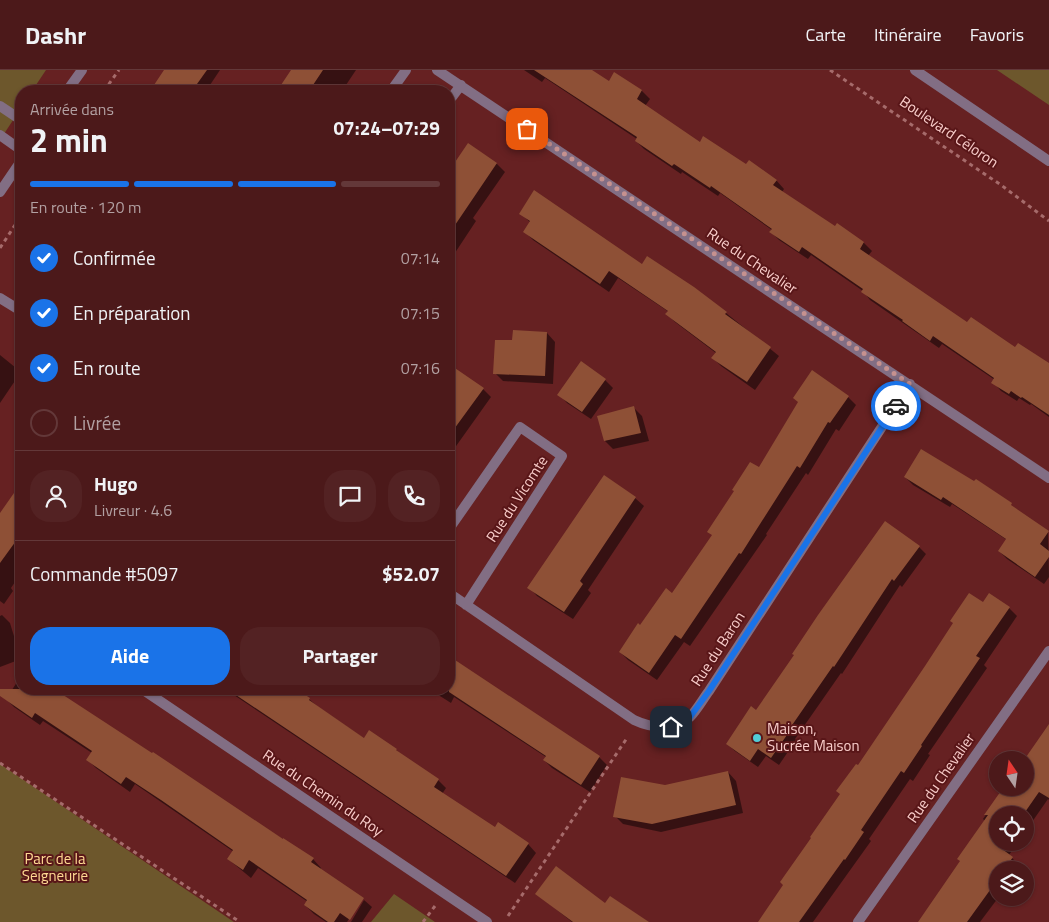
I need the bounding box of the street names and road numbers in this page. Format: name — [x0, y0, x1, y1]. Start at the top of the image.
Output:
street label: Boulevard Céloron — [895, 90, 1003, 173]
street label: Rue du Chevalier — [702, 222, 802, 299]
street label: Rue du Vicomte — [480, 451, 553, 546]
street label: Rue du Baron — [685, 607, 750, 691]
street label: Rue du Chevalier — [901, 728, 980, 827]
street label: Rue du Chemin du Roy — [258, 743, 388, 842]

